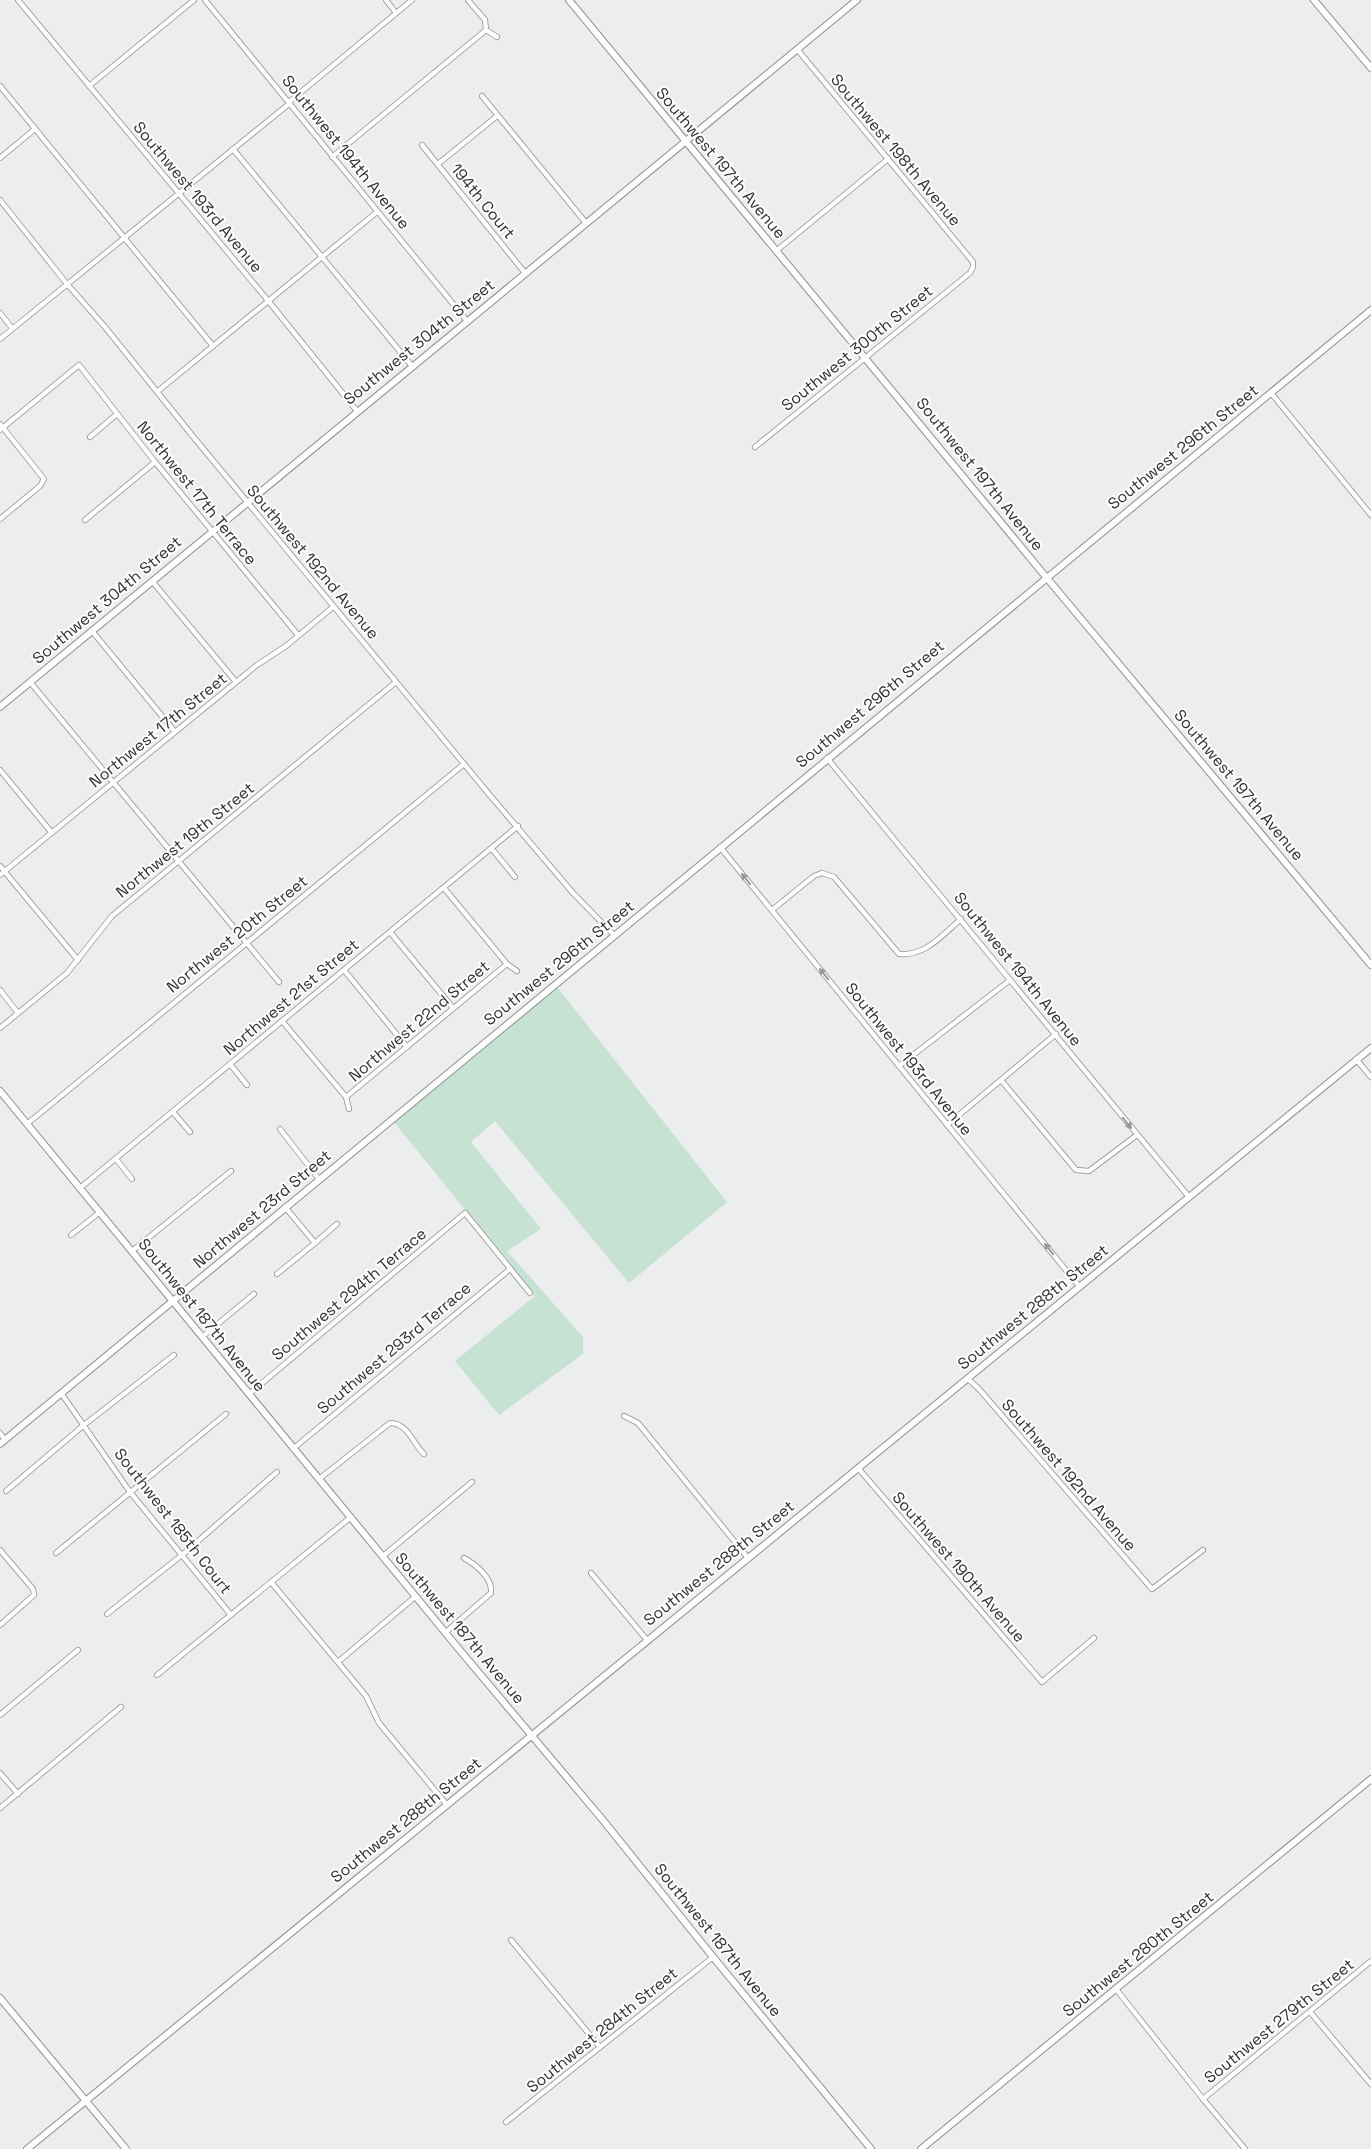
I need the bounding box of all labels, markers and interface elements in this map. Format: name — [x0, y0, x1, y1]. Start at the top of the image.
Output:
street label: Southwest 198th Avenue — [826, 70, 966, 230]
street label: Southwest 194th Avenue — [277, 71, 415, 233]
street label: Southwest 197th Avenue — [652, 83, 790, 243]
street label: Southwest 193rd Avenue — [129, 117, 267, 277]
street label: 194th Court — [446, 159, 520, 243]
street label: Southwest 304th Street — [339, 275, 499, 409]
street label: Southwest 300th Street — [777, 280, 937, 416]
street label: Southwest 296th Street — [1103, 380, 1263, 514]
street label: Southwest 197th Avenue — [912, 393, 1048, 555]
street label: Northwest 17th Terrace — [132, 417, 262, 569]
street label: Southwest 192nd Avenue — [242, 481, 384, 643]
street label: Southwest 304th Street — [28, 531, 186, 669]
street label: Southwest 296th Street — [791, 636, 949, 772]
street label: Northwest 17th Street — [85, 668, 231, 792]
street label: Southwest 197th Avenue — [1170, 705, 1308, 865]
street label: Northwest 19th Street — [112, 778, 258, 902]
street label: Northwest 20th Street — [162, 871, 312, 997]
one-way arrow — [740, 872, 751, 885]
street label: Southwest 194th Avenue — [949, 888, 1087, 1050]
street label: Southwest 296th Street — [479, 896, 639, 1030]
street label: Northwest 21st Street — [219, 934, 363, 1060]
street label: Northwest 22nd Street — [344, 956, 494, 1086]
one-way arrow — [818, 968, 829, 981]
street label: Southwest 193rd Avenue — [841, 978, 977, 1140]
one-way arrow — [1122, 1116, 1133, 1129]
street label: Northwest 23rd Street — [189, 1145, 335, 1273]
street label: Southwest 294th Terrace — [267, 1223, 431, 1365]
street label: Southwest 187th Avenue — [134, 1234, 270, 1396]
street label: Southwest 288th Street — [953, 1240, 1113, 1374]
one-way arrow — [1043, 1242, 1054, 1255]
street label: Southwest 293rd Terrace — [313, 1277, 475, 1419]
street label: Southwest 192nd Avenue — [997, 1394, 1141, 1556]
street label: Southwest 185th Court — [110, 1444, 236, 1598]
street label: Southwest 190th Avenue — [888, 1487, 1030, 1647]
street label: Southwest 288th Street — [639, 1496, 799, 1630]
street label: Southwest 187th Avenue — [390, 1548, 530, 1708]
street label: Southwest 288th Street — [326, 1753, 486, 1887]
street label: Southwest 187th Avenue — [650, 1859, 786, 2021]
street label: Southwest 280th Street — [1058, 1887, 1218, 2021]
street label: Southwest 279th Street — [1200, 1954, 1358, 2088]
street label: Southwest 284th Street — [522, 1963, 682, 2097]

